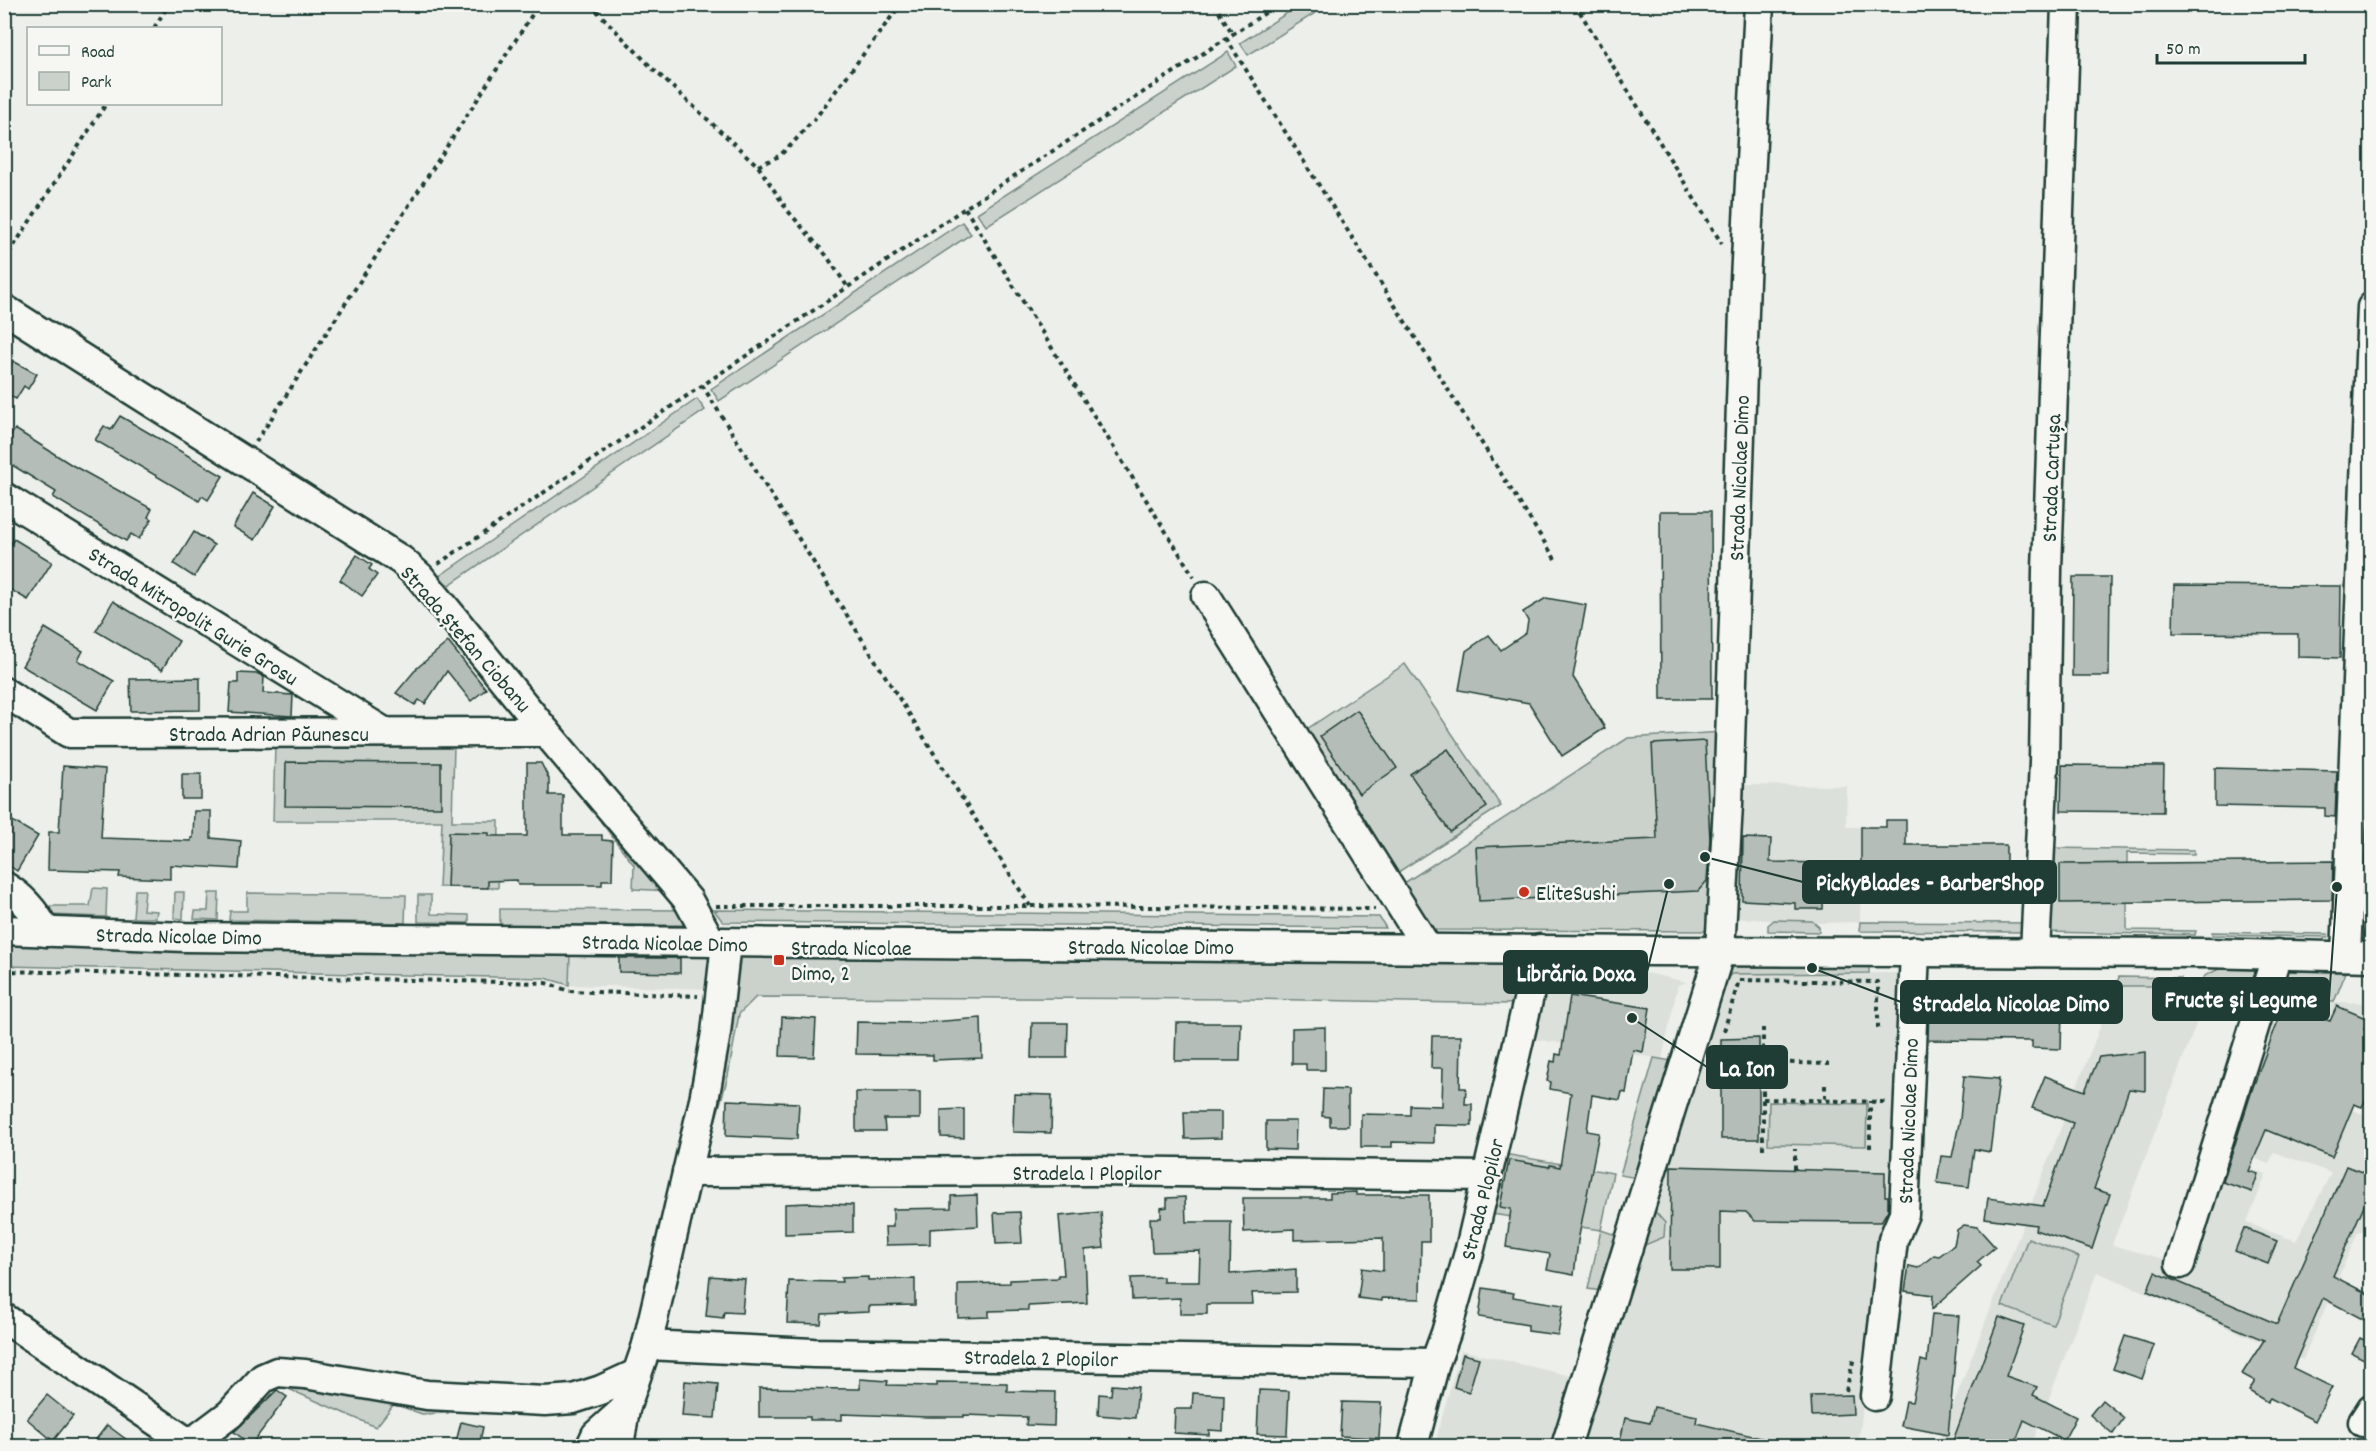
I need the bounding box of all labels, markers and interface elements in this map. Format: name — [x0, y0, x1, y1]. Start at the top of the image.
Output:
legend — [27, 27, 222, 105]
scale bar — [2157, 27, 2306, 65]
text: 50 m — [2166, 38, 2201, 63]
text: Road — [81, 41, 115, 66]
text: Park — [81, 71, 112, 96]
street label: Strada Nicolae Dimo — [1723, 395, 1760, 562]
street label: Strada Cartușa — [2036, 413, 2071, 543]
street label: Strada Mitropolit Gurie Grosu — [81, 541, 303, 695]
street label: Strada Ștefan Ciobanu — [392, 560, 537, 721]
street label: Strada Adrian Păunescu — [169, 721, 369, 752]
callout: PickyBlades - BarberShop — [1803, 861, 2056, 903]
text: PickyBlades - BarberShop — [1816, 868, 2044, 902]
place label: EliteSushi — [1536, 880, 1616, 911]
marker: EliteSushi — [1517, 885, 1531, 899]
street label: Strada Nicolae Dimo — [96, 922, 262, 955]
street label: Strada Nicolae Dimo — [582, 929, 748, 962]
street label: Strada Nicolae Dimo — [1068, 934, 1234, 965]
place label: Strada Nicolae Dimo, 2 — [791, 935, 912, 991]
callout: Librăria Doxa — [1504, 951, 1647, 993]
marker: Strada Nicolae Dimo, 2 — [772, 953, 786, 967]
text: Librăria Doxa — [1517, 959, 1636, 993]
callout: Fructe și Legume — [2153, 978, 2329, 1020]
callout: Stradela Nicolae Dimo — [1901, 981, 2122, 1023]
text: Fructe și Legume — [2165, 985, 2318, 1019]
text: Stradela Nicolae Dimo — [1912, 989, 2110, 1023]
street label: Strada Nicolae Dimo — [1892, 1038, 1929, 1205]
callout: La Ion — [1707, 1046, 1787, 1088]
text: La Ion — [1719, 1054, 1775, 1088]
street label: Strada Plopilor — [1454, 1135, 1515, 1264]
street label: Stradela 1 Plopilor — [1012, 1160, 1162, 1191]
street label: Stradela 2 Plopilor — [964, 1344, 1119, 1377]

